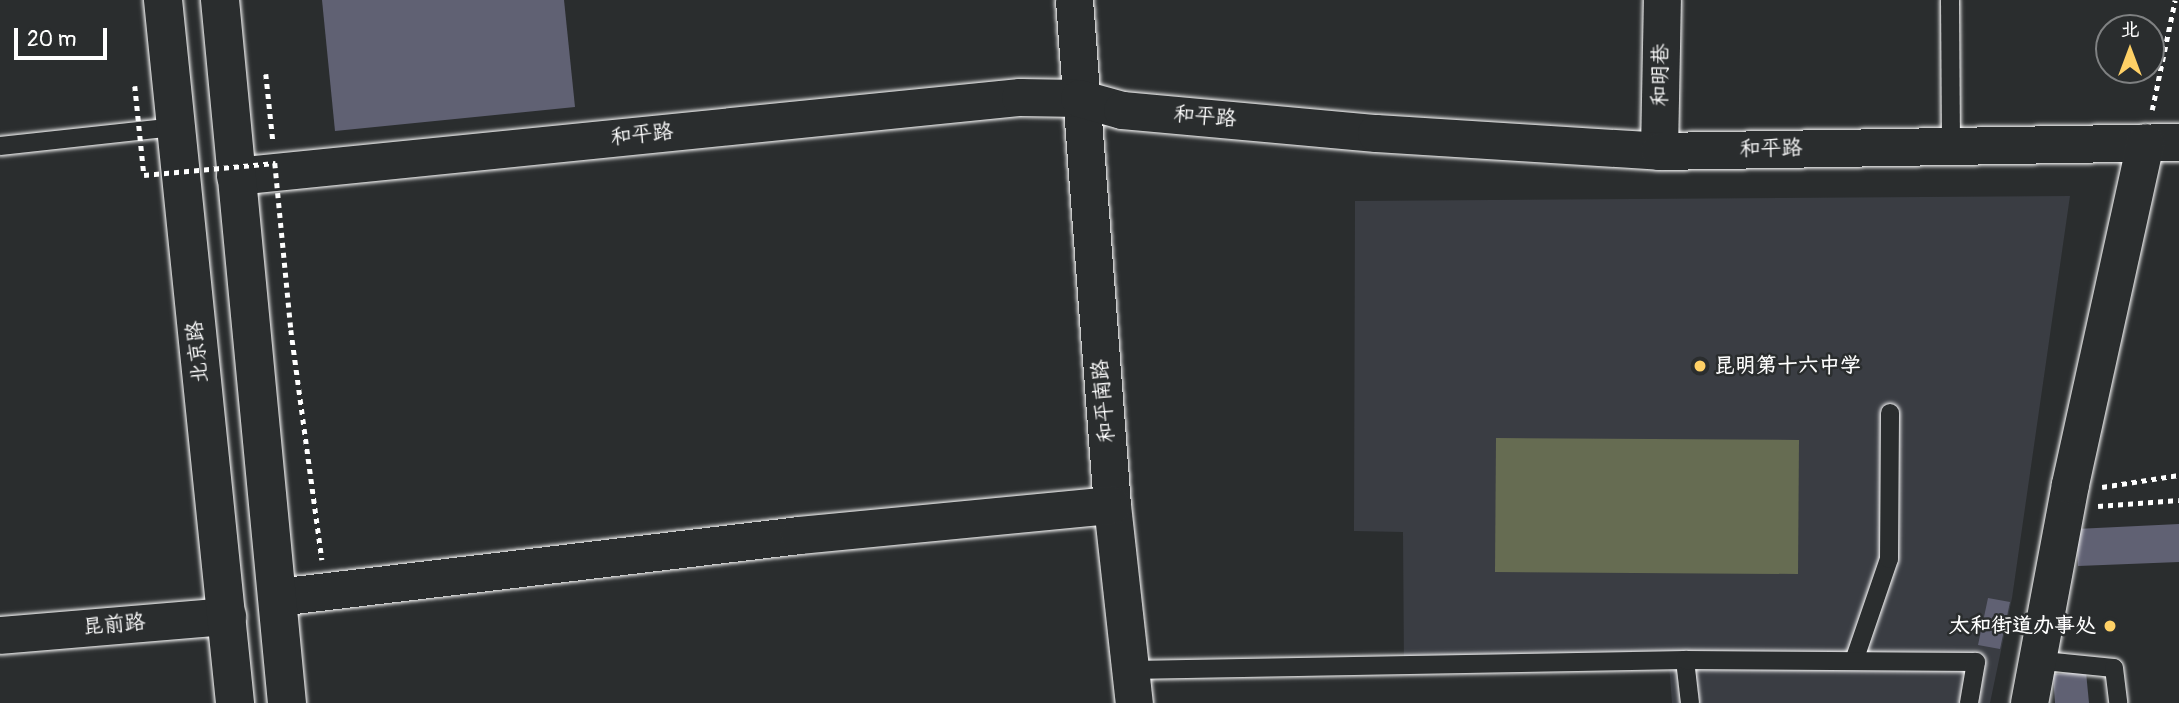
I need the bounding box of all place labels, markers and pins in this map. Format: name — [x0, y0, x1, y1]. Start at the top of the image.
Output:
place label: 昆明第十六中学 — [1714, 353, 1861, 379]
marker: 昆明第十六中学 — [1692, 358, 1708, 374]
place label: 太和街道办事处 — [1949, 613, 2096, 639]
marker: 太和街道办事处 — [2102, 618, 2118, 634]

